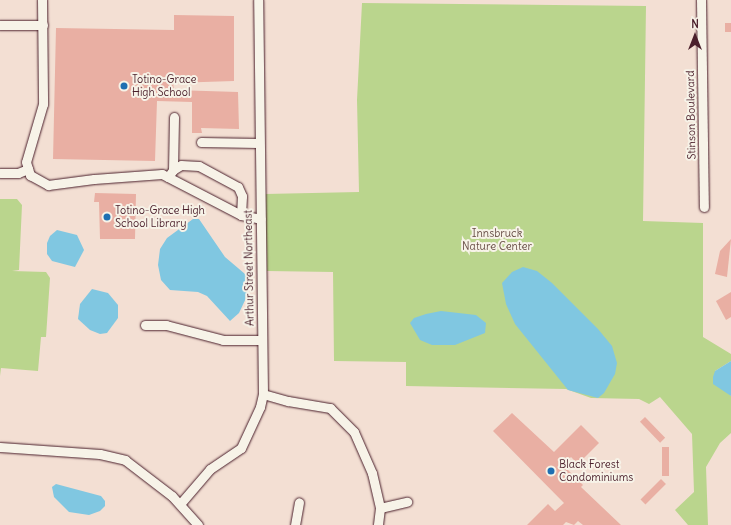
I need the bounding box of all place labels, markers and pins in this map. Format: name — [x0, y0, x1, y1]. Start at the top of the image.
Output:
place label: Totino-Grace High School — [132, 73, 196, 99]
marker: Totino-Grace High School — [119, 81, 129, 91]
place label: Totino-Grace High School Library — [115, 204, 205, 230]
marker: Totino-Grace High School Library — [102, 212, 112, 222]
place label: Black Forest Condominiums — [559, 458, 633, 484]
marker: Black Forest Condominiums — [546, 466, 556, 476]

